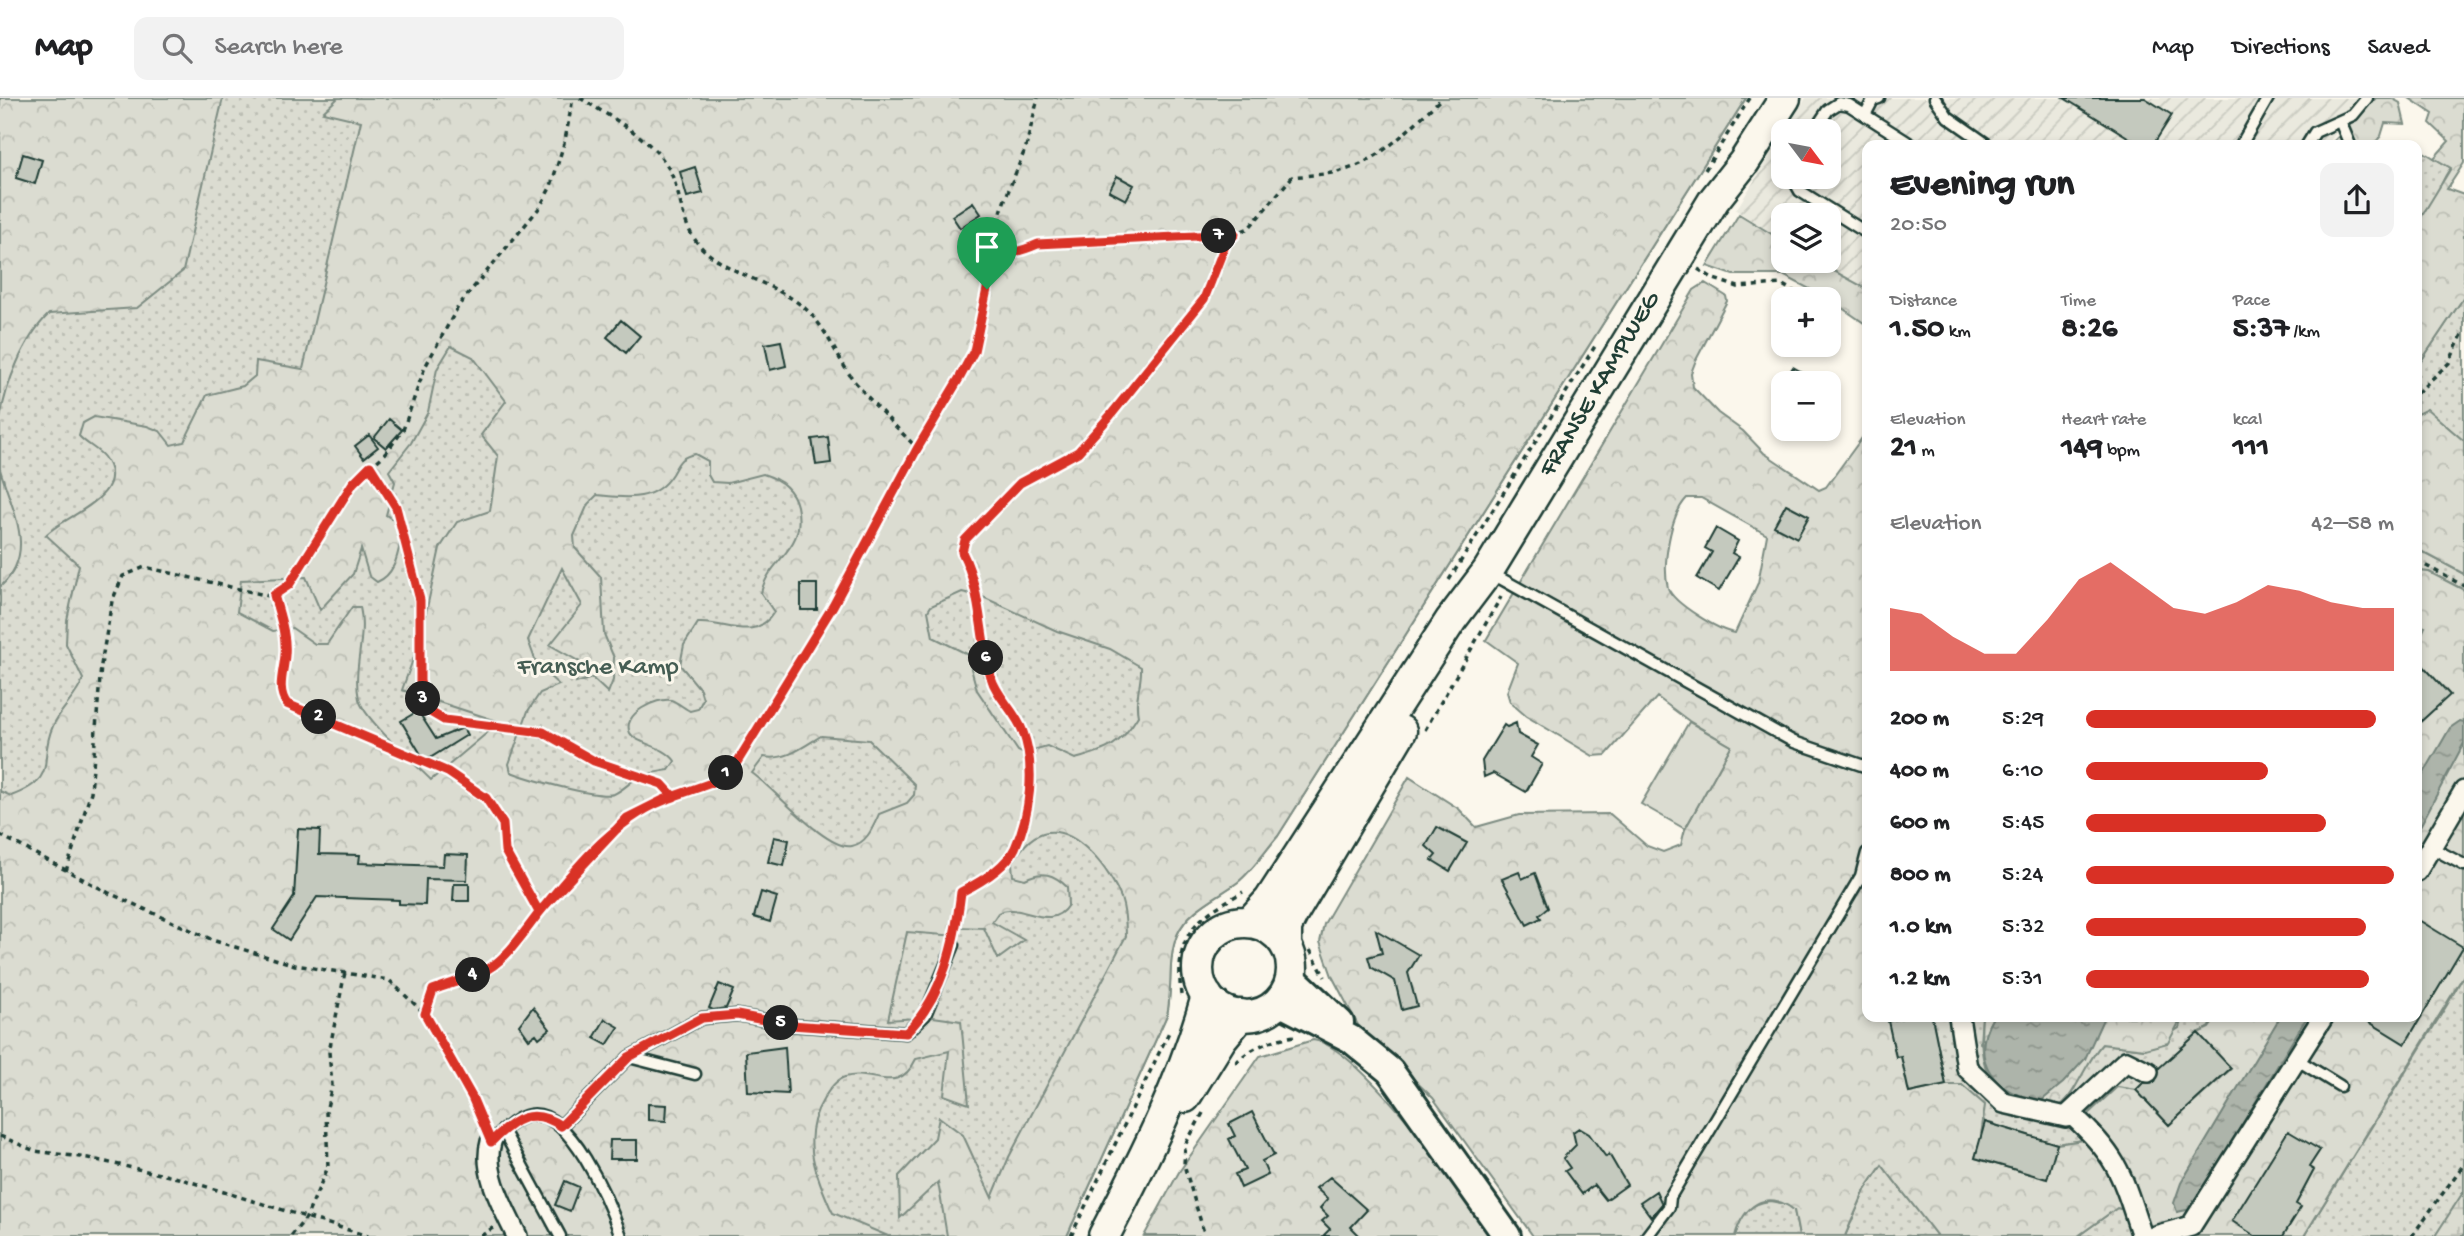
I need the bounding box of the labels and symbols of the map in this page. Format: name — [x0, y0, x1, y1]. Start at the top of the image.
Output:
north arrow — [1771, 119, 1841, 189]
pin — [957, 217, 1017, 289]
pin: 7 — [1202, 218, 1236, 254]
street label: FRANSE KAMPWEG — [1533, 285, 1669, 484]
pin: 6 — [968, 640, 1004, 676]
park label: Fransche Kamp — [516, 653, 679, 684]
pin: 3 — [406, 682, 440, 716]
pin: 2 — [302, 700, 336, 734]
pin: 1 — [708, 756, 744, 790]
pin: 4 — [456, 958, 490, 992]
pin: 5 — [764, 1006, 798, 1040]

